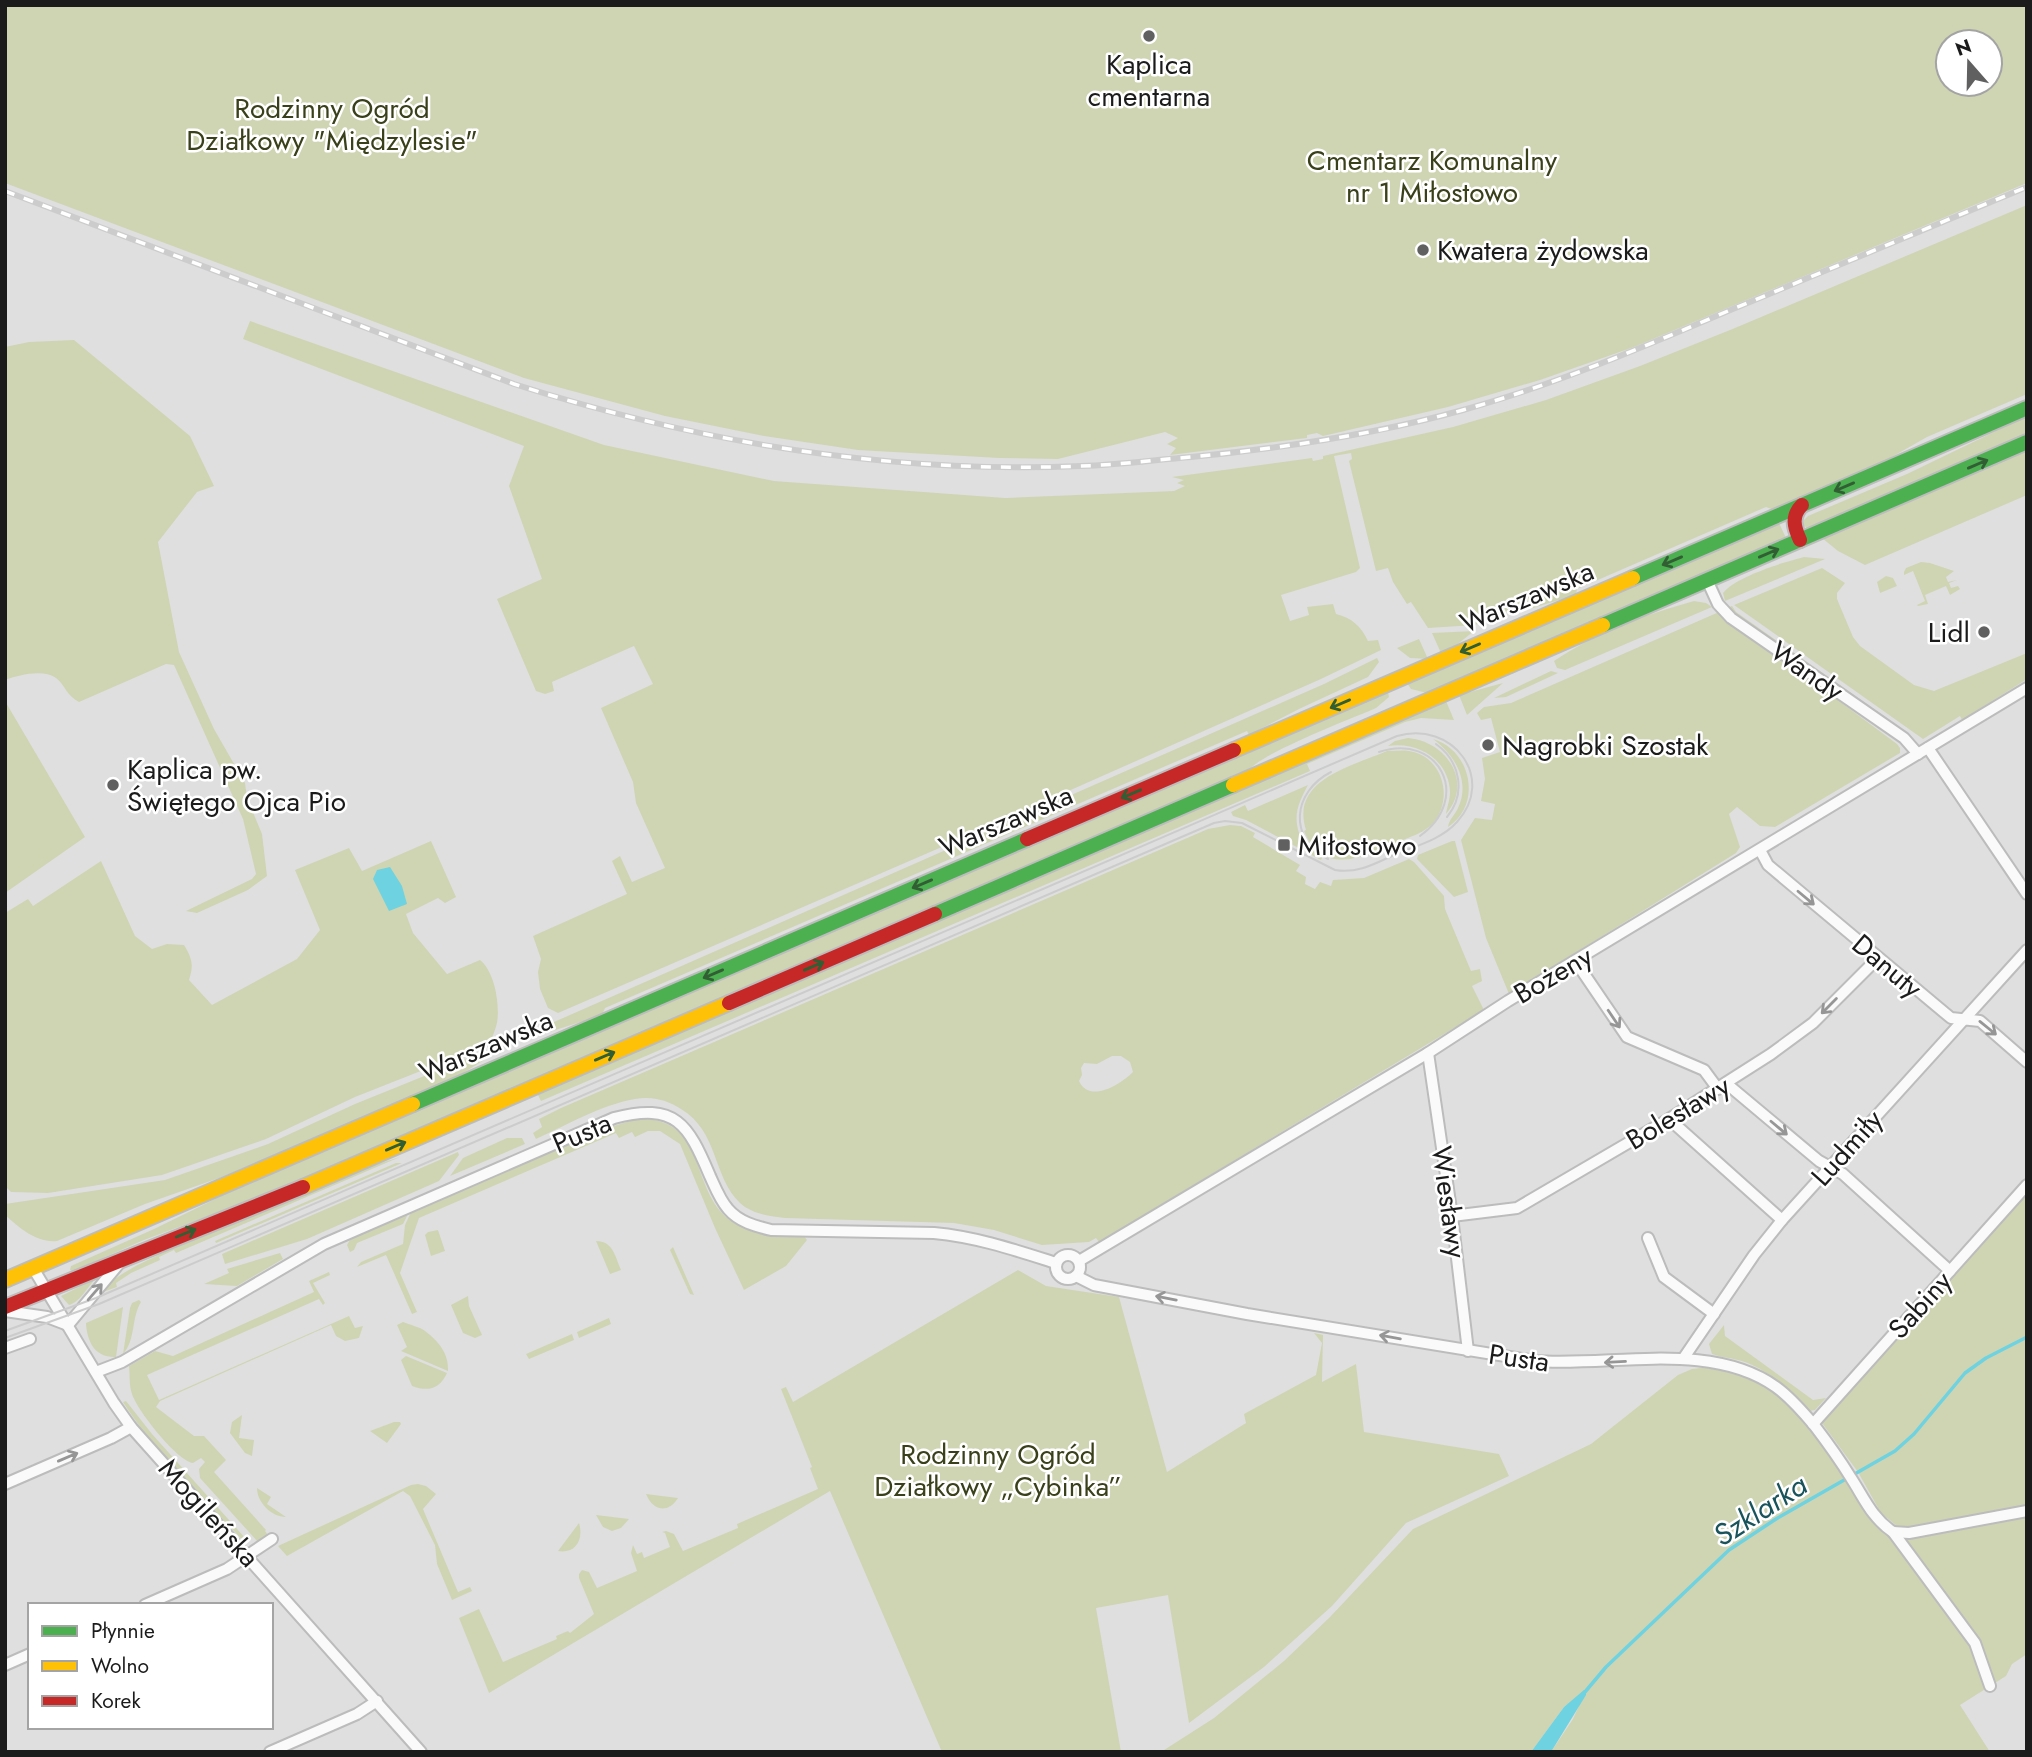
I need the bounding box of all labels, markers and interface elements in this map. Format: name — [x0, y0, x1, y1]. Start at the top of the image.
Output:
marker: Kaplica cmentarna — [1141, 28, 1157, 44]
north arrow — [1934, 28, 2004, 98]
text: N — [1952, 32, 1975, 63]
place label: Kaplica cmentarna — [1088, 44, 1210, 117]
park label: Rodzinny Ogród Działkowy "Międzylesie" — [186, 88, 478, 161]
park label: Cmentarz Komunalny nr 1 Miłostowo — [1307, 140, 1558, 213]
place label: Kwatera żydowska — [1437, 230, 1649, 271]
marker: Kwatera żydowska — [1415, 242, 1431, 258]
one-way arrow — [1966, 456, 1988, 469]
one-way arrow — [1834, 481, 1855, 494]
one-way arrow — [1757, 546, 1779, 559]
street label: Warszawska — [1454, 550, 1600, 644]
one-way arrow — [1662, 555, 1683, 568]
place label: Lidl — [1928, 612, 1970, 653]
marker: Lidl — [1976, 624, 1992, 640]
street label: Wandy — [1762, 631, 1853, 712]
one-way arrow — [1460, 642, 1481, 655]
one-way arrow — [1330, 698, 1351, 711]
place label: Nagrobki Szostak — [1502, 725, 1709, 766]
marker: Nagrobki Szostak — [1480, 737, 1496, 753]
place label: Kaplica pw. Świętego Ojca Pio — [127, 749, 346, 822]
street label: Warszawska — [933, 774, 1079, 868]
marker: Kaplica pw. Świętego Ojca Pio — [105, 777, 121, 793]
one-way arrow — [1121, 788, 1142, 801]
place label: Miłostowo — [1298, 825, 1416, 866]
marker: Miłostowo — [1276, 837, 1292, 853]
one-way arrow — [912, 878, 933, 891]
one-way arrow — [1797, 890, 1815, 906]
street label: Danuty — [1843, 924, 1932, 1008]
street label: Bożeny — [1506, 936, 1601, 1014]
one-way arrow — [803, 958, 824, 971]
one-way arrow — [703, 968, 725, 981]
one-way arrow — [1821, 998, 1838, 1015]
street label: Warszawska — [413, 999, 559, 1093]
one-way arrow — [1607, 1009, 1621, 1028]
one-way arrow — [1978, 1021, 1996, 1036]
one-way arrow — [594, 1049, 615, 1062]
street label: Bolesławy — [1618, 1065, 1738, 1160]
street label: Ludmiły — [1801, 1100, 1893, 1195]
street label: Pusta — [546, 1102, 618, 1164]
one-way arrow — [1770, 1120, 1788, 1136]
one-way arrow — [385, 1139, 406, 1152]
street label: Wiesławy — [1421, 1143, 1477, 1261]
one-way arrow — [175, 1226, 196, 1239]
street label: Sabiny — [1878, 1261, 1962, 1348]
one-way arrow — [87, 1283, 103, 1301]
one-way arrow — [1155, 1291, 1178, 1305]
one-way arrow — [1379, 1330, 1402, 1343]
street label: Pusta — [1486, 1333, 1552, 1383]
one-way arrow — [1604, 1355, 1627, 1368]
park label: Rodzinny Ogród Działkowy „Cybinka” — [874, 1434, 1122, 1507]
one-way arrow — [57, 1450, 78, 1463]
street label: Mogileńska — [149, 1450, 269, 1576]
water label: Szklarka — [1704, 1463, 1816, 1557]
legend — [28, 1603, 273, 1729]
text: Płynnie — [91, 1616, 155, 1646]
text: Wolno — [91, 1651, 149, 1681]
text: Korek — [91, 1686, 141, 1716]

